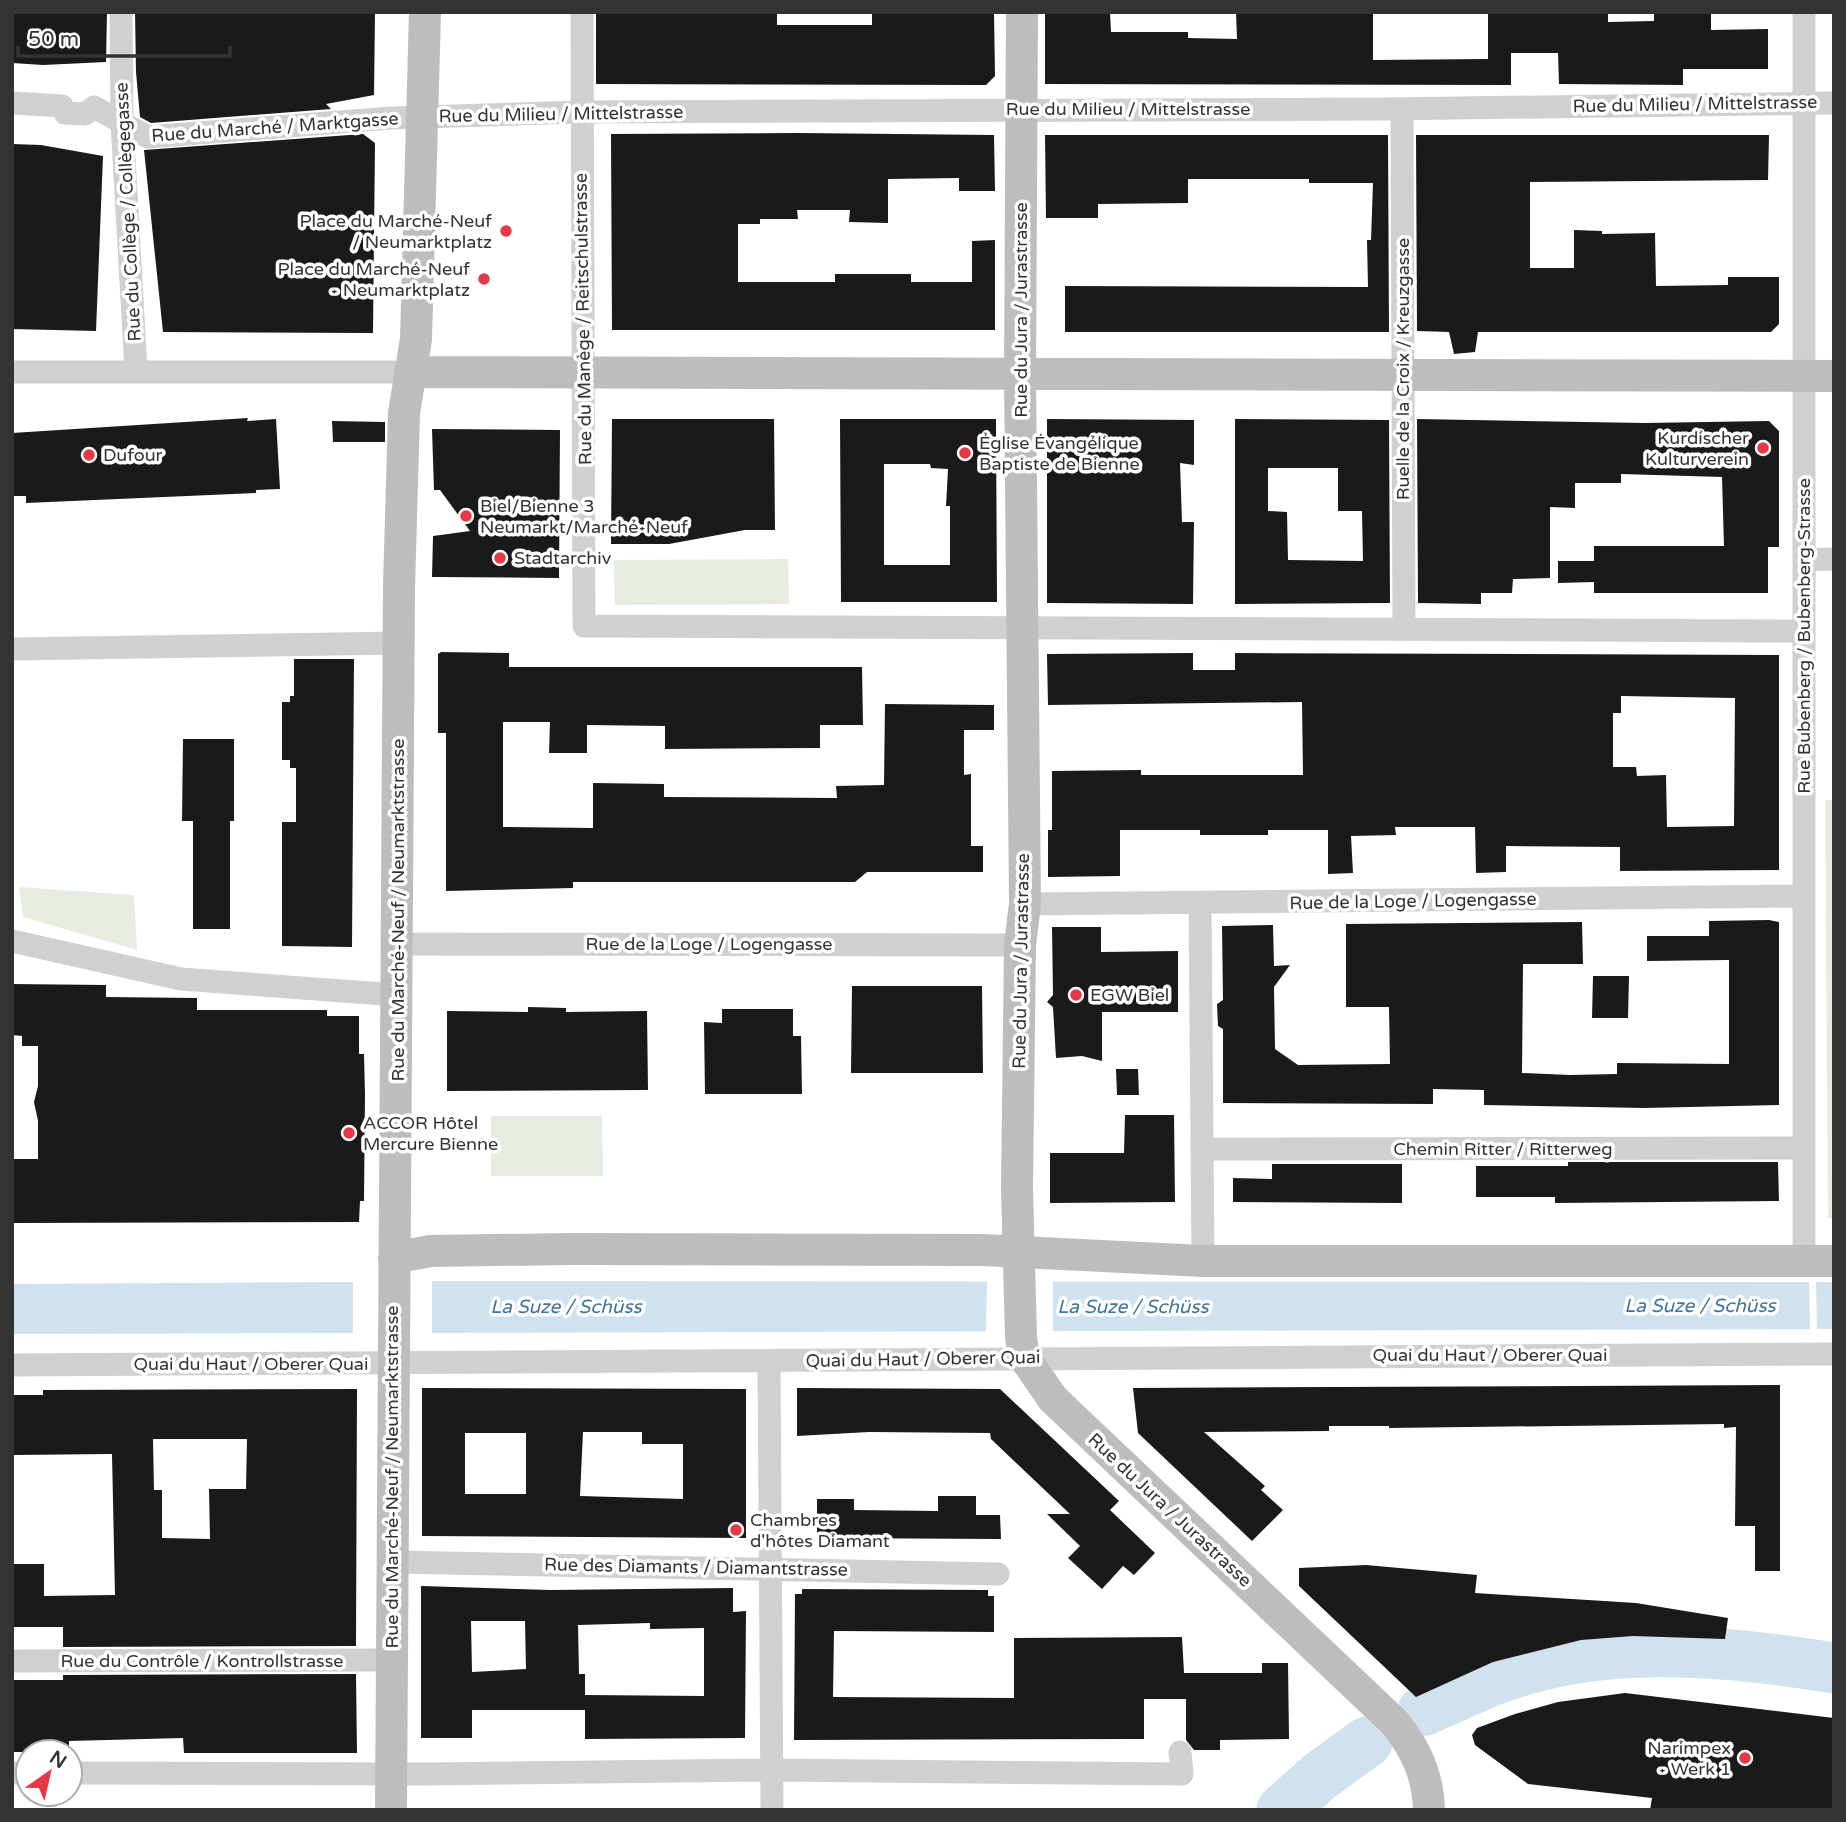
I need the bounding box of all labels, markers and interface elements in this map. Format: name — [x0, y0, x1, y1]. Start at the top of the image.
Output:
scale bar — [18, 14, 229, 58]
text: 50 m — [28, 27, 79, 52]
street label: Rue du Collège / Collègegasse — [110, 82, 146, 342]
street label: Rue du Milieu / Mittelstrasse — [1572, 91, 1818, 117]
street label: Rue du Milieu / Mittelstrasse — [1006, 98, 1250, 120]
street label: Rue du Milieu / Mittelstrasse — [438, 101, 684, 127]
street label: Rue du Marché / Marktgasse — [151, 107, 399, 147]
street label: Rue du Manège / Reitschulstrasse — [569, 173, 597, 465]
street label: Rue du Jura / Jurastrasse — [1010, 202, 1032, 418]
place label: Place du Marché-Neuf / Neumarktplatz — [300, 210, 492, 253]
marker: Place du Marché-Neuf / Neumarktplatz — [498, 223, 514, 239]
street label: Ruelle de la Croix / Kreuzgasse — [1392, 238, 1414, 500]
place label: Place du Marché-Neuf - Neumarktplatz — [278, 258, 470, 301]
marker: Place du Marché-Neuf - Neumarktplatz — [476, 271, 492, 287]
place label: Kurdischer Kulturverein — [1645, 427, 1749, 470]
place label: Église Évangélique Baptiste de Bienne — [979, 432, 1140, 475]
marker: Kurdischer Kulturverein — [1755, 440, 1771, 456]
place label: Dufour — [103, 444, 163, 466]
marker: Église Évangélique Baptiste de Bienne — [957, 445, 973, 461]
marker: Dufour — [81, 447, 97, 463]
street label: Rue Bubenberg / Bubenberg-Strasse — [1793, 478, 1815, 794]
place label: Biel/Bienne 3 Neumarkt/Marché-Neuf — [480, 495, 688, 538]
marker: Biel/Bienne 3 Neumarkt/Marché-Neuf — [458, 508, 474, 524]
place label: Stadtarchiv — [514, 547, 612, 569]
marker: Stadtarchiv — [492, 550, 508, 566]
street label: Rue du Marché-Neuf / Neumarktstrasse — [387, 739, 409, 1081]
street label: Rue du Jura / Jurastrasse — [1008, 853, 1034, 1069]
street label: Rue de la Loge / Logengasse — [1289, 888, 1537, 914]
street label: Rue de la Loge / Logengasse — [585, 933, 833, 955]
place label: EGW Biel — [1090, 984, 1169, 1006]
marker: EGW Biel — [1068, 987, 1084, 1003]
place label: ACCOR Hôtel Mercure Bienne — [363, 1112, 498, 1155]
marker: ACCOR Hôtel Mercure Bienne — [341, 1125, 357, 1141]
street label: Chemin Ritter / Ritterweg — [1393, 1138, 1613, 1160]
water label: La Suze / Schüss — [1624, 1295, 1778, 1317]
water label: La Suze / Schüss — [490, 1296, 644, 1318]
water label: La Suze / Schüss — [1057, 1296, 1211, 1318]
street label: Rue du Marché-Neuf / Neumarktstrasse — [381, 1306, 403, 1648]
street label: Quai du Haut / Oberer Quai — [1373, 1344, 1607, 1366]
street label: Quai du Haut / Oberer Quai — [805, 1346, 1041, 1372]
street label: Quai du Haut / Oberer Quai — [134, 1353, 368, 1375]
street label: Rue du Jura / Jurastrasse — [1084, 1428, 1256, 1592]
place label: Chambres d'hôtes Diamant — [750, 1509, 890, 1552]
marker: Chambres d'hôtes Diamant — [728, 1522, 744, 1538]
street label: Rue des Diamants / Diamantstrasse — [544, 1553, 848, 1581]
street label: Rue du Contrôle / Kontrollstrasse — [60, 1650, 344, 1672]
place label: Narimpex - Werk 1 — [1647, 1737, 1731, 1780]
north arrow — [14, 1738, 84, 1808]
text: N — [45, 1746, 70, 1773]
marker: Narimpex - Werk 1 — [1737, 1750, 1753, 1766]

